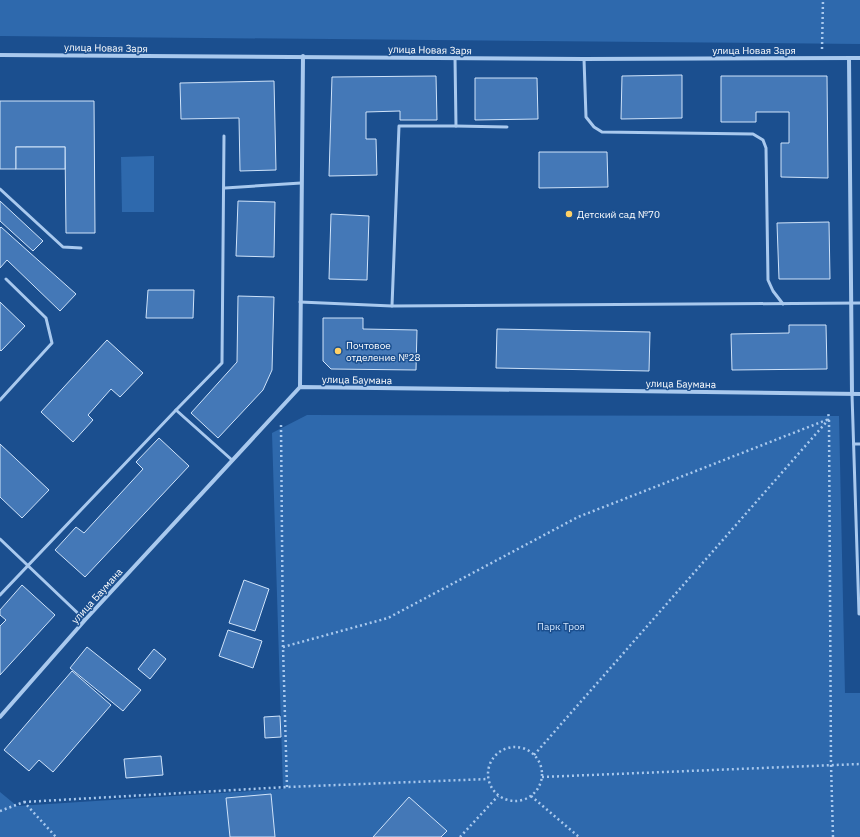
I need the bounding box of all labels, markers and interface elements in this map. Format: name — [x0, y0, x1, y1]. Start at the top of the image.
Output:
street label: улица Новая Заря — [64, 41, 148, 55]
street label: улица Новая Заря — [388, 43, 472, 57]
street label: улица Новая Заря — [712, 44, 796, 57]
place label: Детский сад №70 — [577, 208, 660, 221]
marker: Детский сад №70 — [564, 209, 574, 219]
place label: Почтовое отделение №28 — [346, 339, 420, 364]
marker: Почтовое отделение №28 — [333, 346, 343, 356]
street label: улица Баумана — [322, 373, 393, 387]
street label: улица Баумана — [646, 377, 717, 391]
street label: улица Баумана — [69, 565, 126, 626]
park label: Парк Троя — [537, 620, 585, 633]

